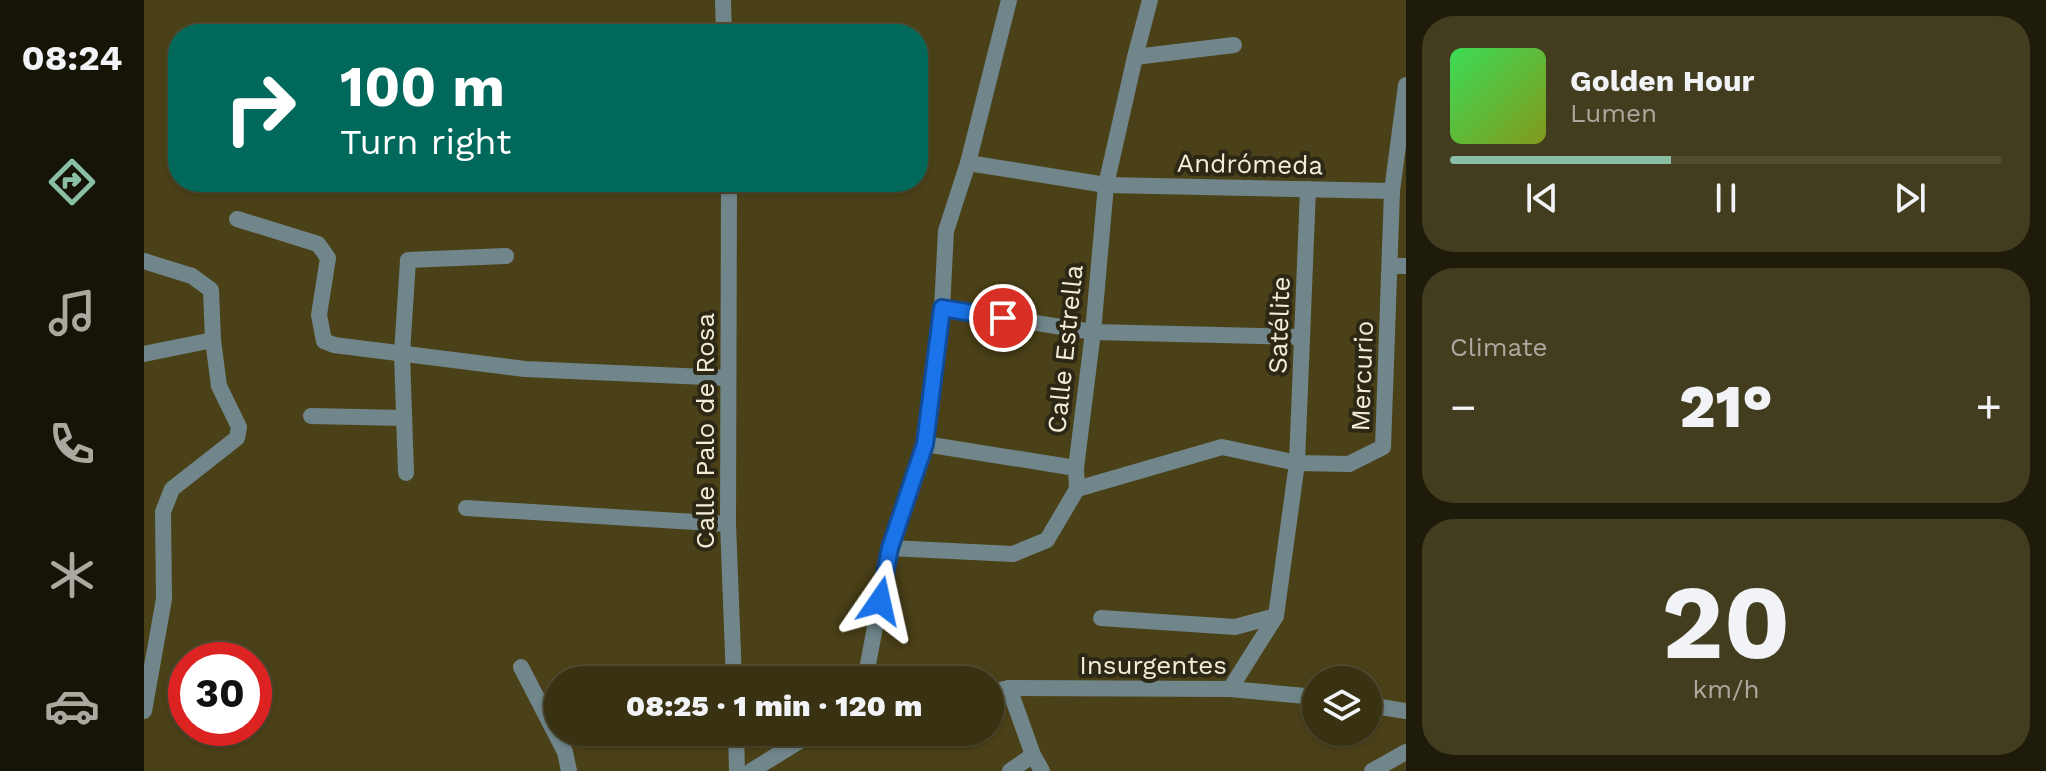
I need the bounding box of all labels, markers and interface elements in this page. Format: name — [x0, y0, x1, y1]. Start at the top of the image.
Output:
text: 08:24 — [22, 37, 122, 79]
text: 100 m — [340, 54, 505, 120]
icon: right — [208, 56, 312, 160]
text: Golden Hour — [1570, 63, 1754, 98]
text: Lumen — [1570, 98, 1657, 128]
text: Turn right — [340, 121, 511, 163]
street label: Andrómeda — [1177, 148, 1324, 180]
icon: directions — [44, 154, 100, 210]
icon: previous — [1520, 176, 1564, 220]
icon: pause — [1704, 176, 1748, 220]
icon: next — [1888, 176, 1932, 220]
street label: Calle Estrella — [1041, 263, 1089, 435]
street label: Satélite — [1262, 276, 1296, 374]
pin — [969, 284, 1037, 352]
icon: music — [44, 285, 100, 341]
icon: arrive — [981, 296, 1025, 340]
street label: Calle Palo de Rosa — [690, 313, 720, 549]
street label: Mercurio — [1345, 320, 1379, 432]
text: Climate — [1450, 332, 1548, 362]
text: 21° — [1679, 371, 1773, 442]
text: − — [1450, 381, 1477, 433]
text: + — [1975, 381, 2002, 433]
icon: phone — [44, 416, 100, 472]
icon: climate — [44, 547, 100, 603]
position arrow — [838, 559, 922, 643]
text: 20 — [1662, 561, 1790, 683]
speed limit sign: 30 — [168, 642, 272, 746]
street label: Insurgentes — [1079, 650, 1227, 680]
map controls — [1302, 666, 1382, 746]
button: layers — [1302, 666, 1382, 746]
text: km/h — [1693, 674, 1759, 704]
icon: car — [44, 678, 100, 734]
text: 08:25 · 1 min · 120 m — [626, 688, 922, 723]

